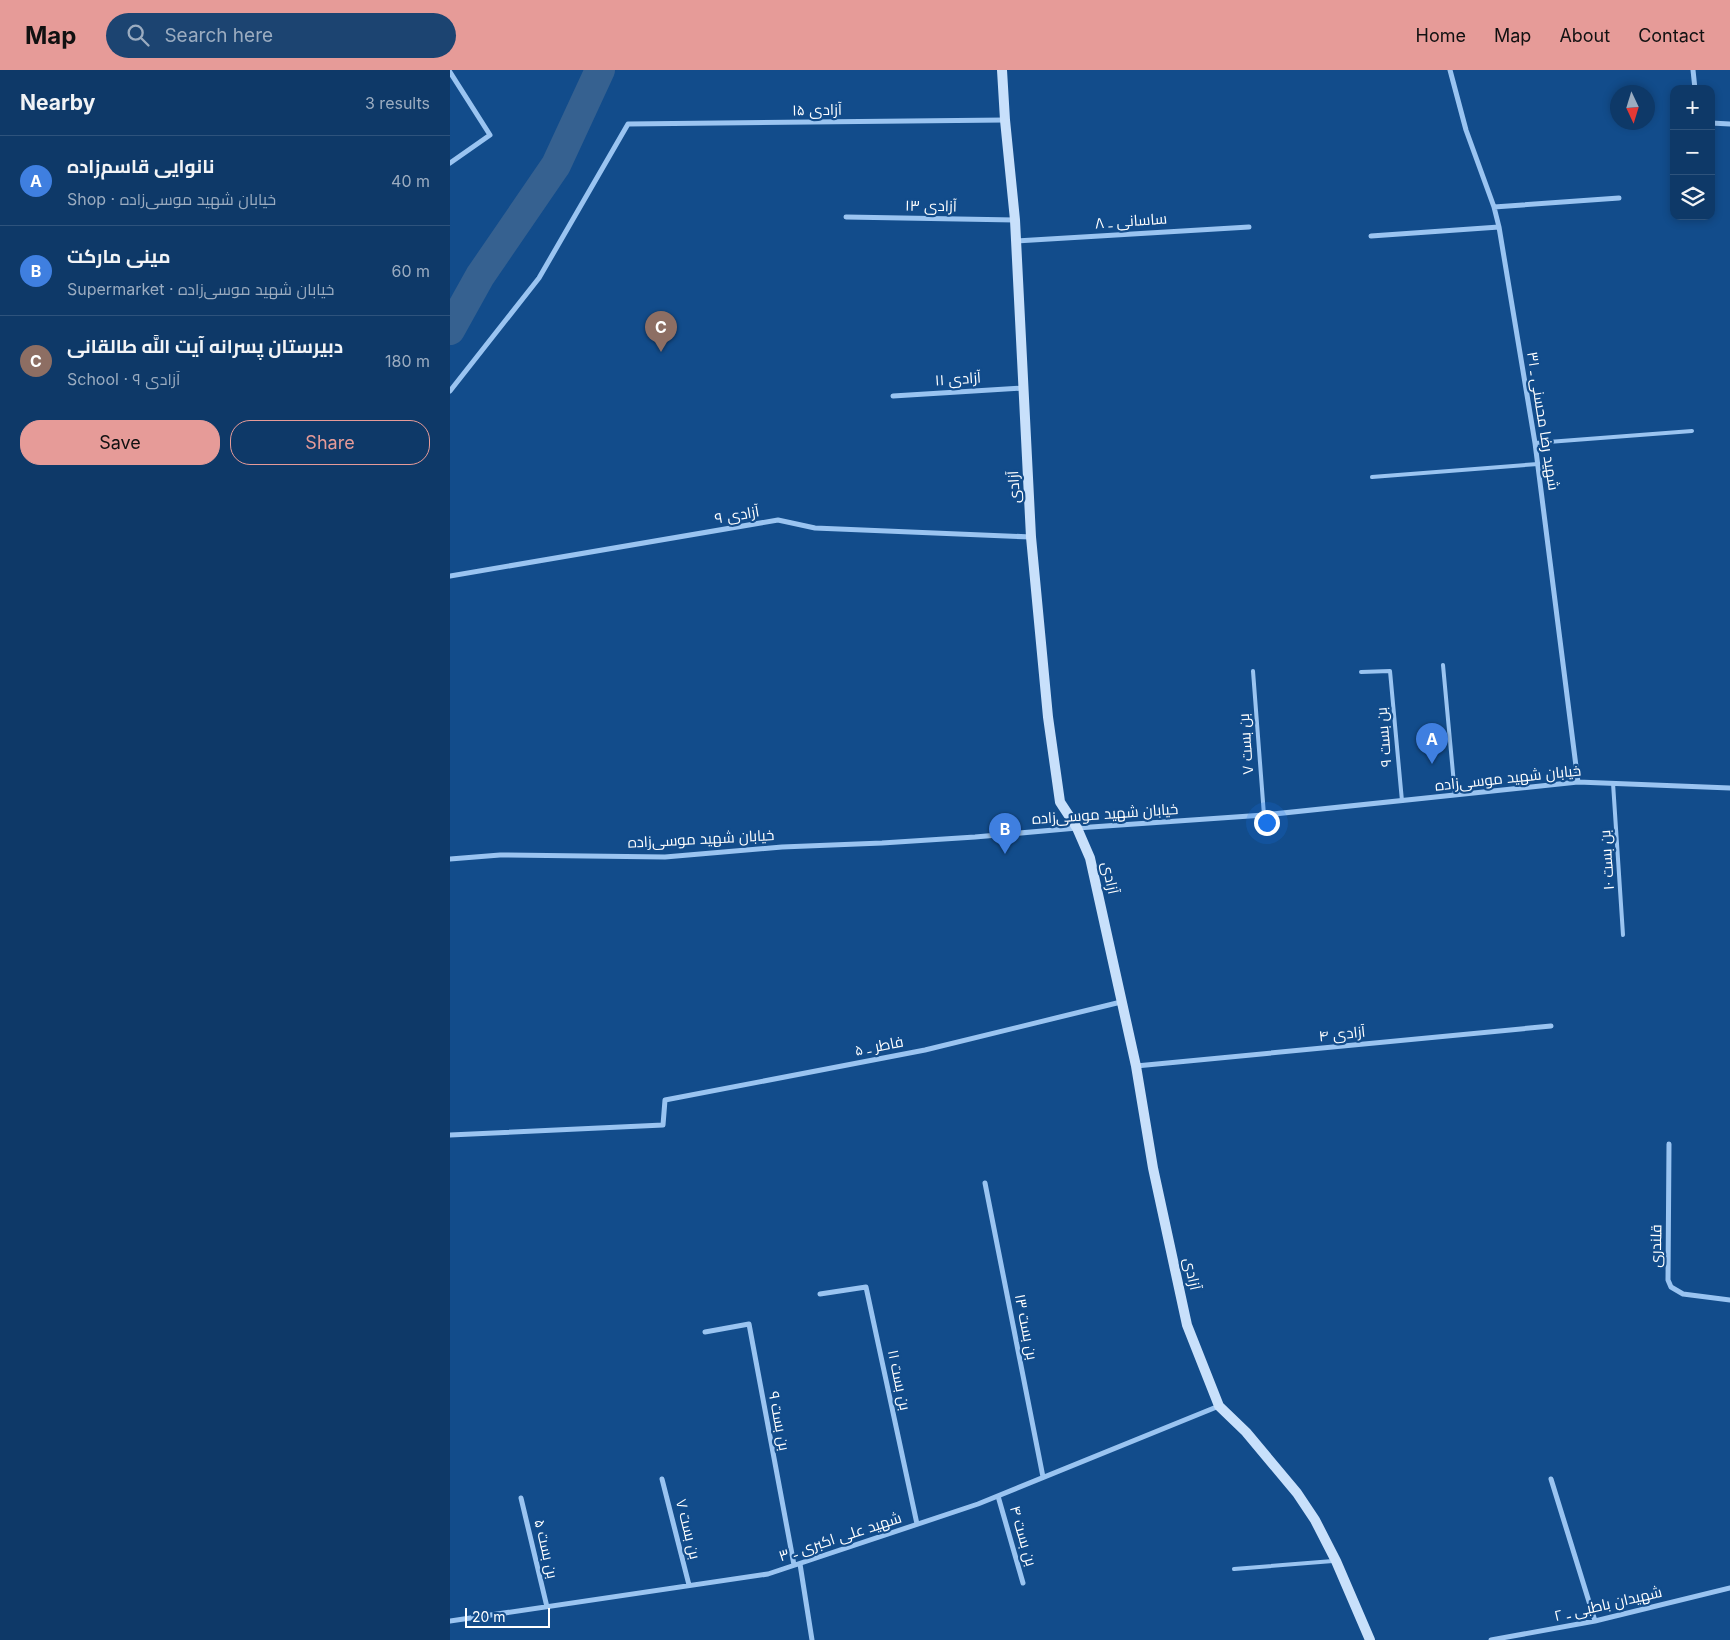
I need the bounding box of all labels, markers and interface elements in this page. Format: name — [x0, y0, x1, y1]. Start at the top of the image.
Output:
search box — [106, 13, 456, 58]
text: Map — [25, 21, 76, 50]
icon: search — [124, 21, 152, 49]
text: Search here — [164, 24, 273, 47]
text: Home — [1416, 25, 1466, 46]
text: Map — [1494, 25, 1531, 46]
text: About — [1559, 25, 1610, 46]
text: Contact — [1638, 25, 1705, 46]
north arrow — [1610, 85, 1655, 130]
map controls — [1670, 85, 1715, 220]
button: + — [1670, 85, 1715, 130]
text: Nearby — [20, 90, 95, 115]
text: 3 results — [365, 93, 430, 113]
street label: آزادی ۱۵ — [792, 100, 842, 120]
button: − — [1670, 130, 1715, 175]
text: نانوایی قاسم‌زاده — [67, 155, 215, 178]
text: A — [30, 171, 42, 191]
text: 40 m — [391, 171, 430, 191]
button: layers — [1670, 175, 1715, 220]
text: Shop · خیابان شهید موسی‌زاده — [67, 189, 276, 209]
street label: آزادی ۱۳ — [905, 196, 957, 216]
street label: ساسانی ـ ۸ — [1094, 208, 1168, 234]
text: مینی مارکت — [67, 245, 171, 268]
text: B — [31, 261, 41, 281]
text: 60 m — [391, 261, 430, 281]
text: Supermarket · خیابان شهید موسی‌زاده — [67, 279, 335, 299]
pin: C — [645, 311, 677, 352]
text: دبیرستان پسرانه آیت اللَّه طالقانی — [67, 335, 343, 358]
street label: شهید رضا محسنی ـ ۳۱ — [1522, 350, 1564, 492]
text: C — [30, 351, 42, 371]
text: 180 m — [385, 351, 430, 371]
street label: آزادی ۱۱ — [934, 367, 982, 391]
text: School · آزادی ۹ — [67, 369, 180, 389]
button: Save — [20, 420, 220, 465]
button: Share — [230, 420, 430, 465]
street label: آزادی — [1003, 470, 1025, 504]
street label: آزادی ۹ — [713, 501, 761, 529]
street label: بن بست ۹ — [1371, 706, 1397, 768]
street label: بن بست ۷ — [1234, 713, 1258, 775]
pin: A — [1416, 723, 1448, 764]
street label: خیابان شهید موسی‌زاده — [1434, 760, 1582, 796]
street label: خیابان شهید موسی‌زاده — [1031, 799, 1179, 829]
your location — [1254, 810, 1280, 836]
pin: B — [989, 813, 1021, 854]
street label: خیابان شهید موسی‌زاده — [627, 825, 775, 853]
street label: بن بست ۱۰ — [1595, 829, 1619, 891]
street label: آزادی — [1097, 860, 1123, 896]
street label: آزادی ۴ — [1318, 1022, 1366, 1046]
street label: فاطر ـ ۵ — [853, 1031, 905, 1060]
street label: قلندری — [1646, 1224, 1666, 1268]
street label: آزادی — [1179, 1256, 1205, 1292]
street label: بن بست ۱۳ — [1010, 1292, 1042, 1362]
street label: بن بست ۱۱ — [883, 1348, 915, 1412]
street label: بن بست ۹ — [763, 1390, 795, 1452]
street label: بن بست ۷ — [671, 1497, 705, 1561]
street label: بن بست ۴ — [1005, 1503, 1041, 1569]
street label: شهید علی اکبری ـ ۳ — [776, 1508, 904, 1566]
street label: بن بست ۵ — [529, 1517, 563, 1581]
street label: شهیدان باطبی ـ ۲ — [1552, 1582, 1664, 1626]
scale bar — [465, 1605, 550, 1628]
text: 20 m — [472, 1608, 506, 1625]

